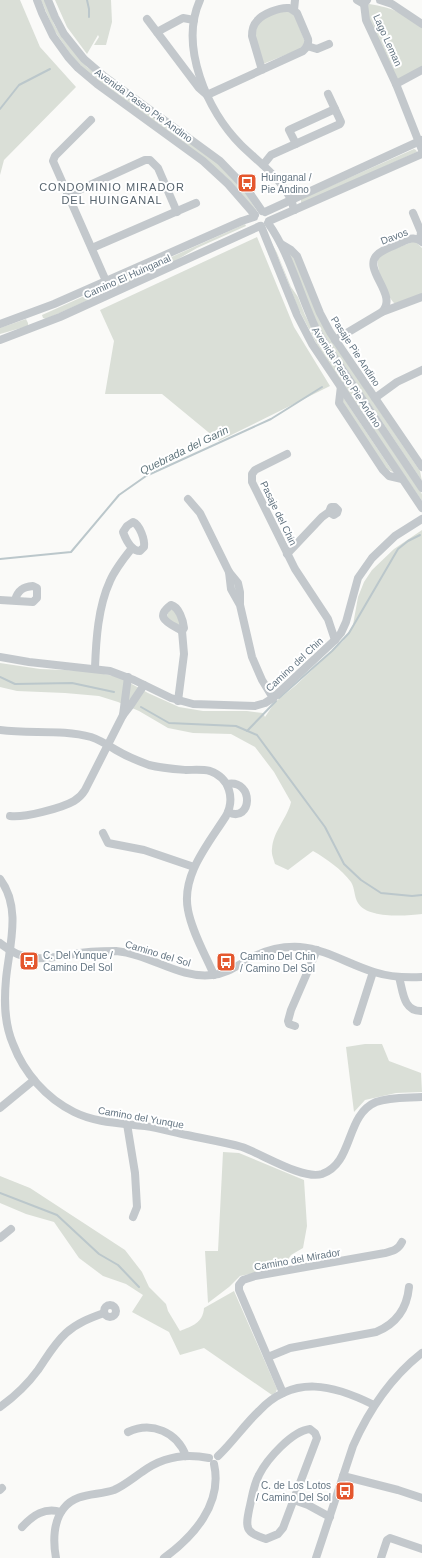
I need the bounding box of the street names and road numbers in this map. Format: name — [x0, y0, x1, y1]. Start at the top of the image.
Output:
street label: Lago Leman — [371, 13, 404, 68]
street label: Avenida Paseo Pie Andino — [93, 66, 195, 145]
street label: Davos — [379, 226, 409, 247]
street label: Camino El Huinganal — [82, 252, 172, 301]
street label: Pasaje Pie Andino — [329, 314, 383, 389]
street label: Avenida Paseo Pie Andino — [310, 325, 383, 430]
street label: Pasaje del Chin — [258, 479, 299, 547]
street label: Camino del Chin — [264, 635, 325, 694]
street label: Camino del Sol — [124, 938, 192, 969]
street label: Camino del Yunque — [97, 1105, 185, 1131]
street label: Camino del Mirador — [253, 1246, 342, 1272]

